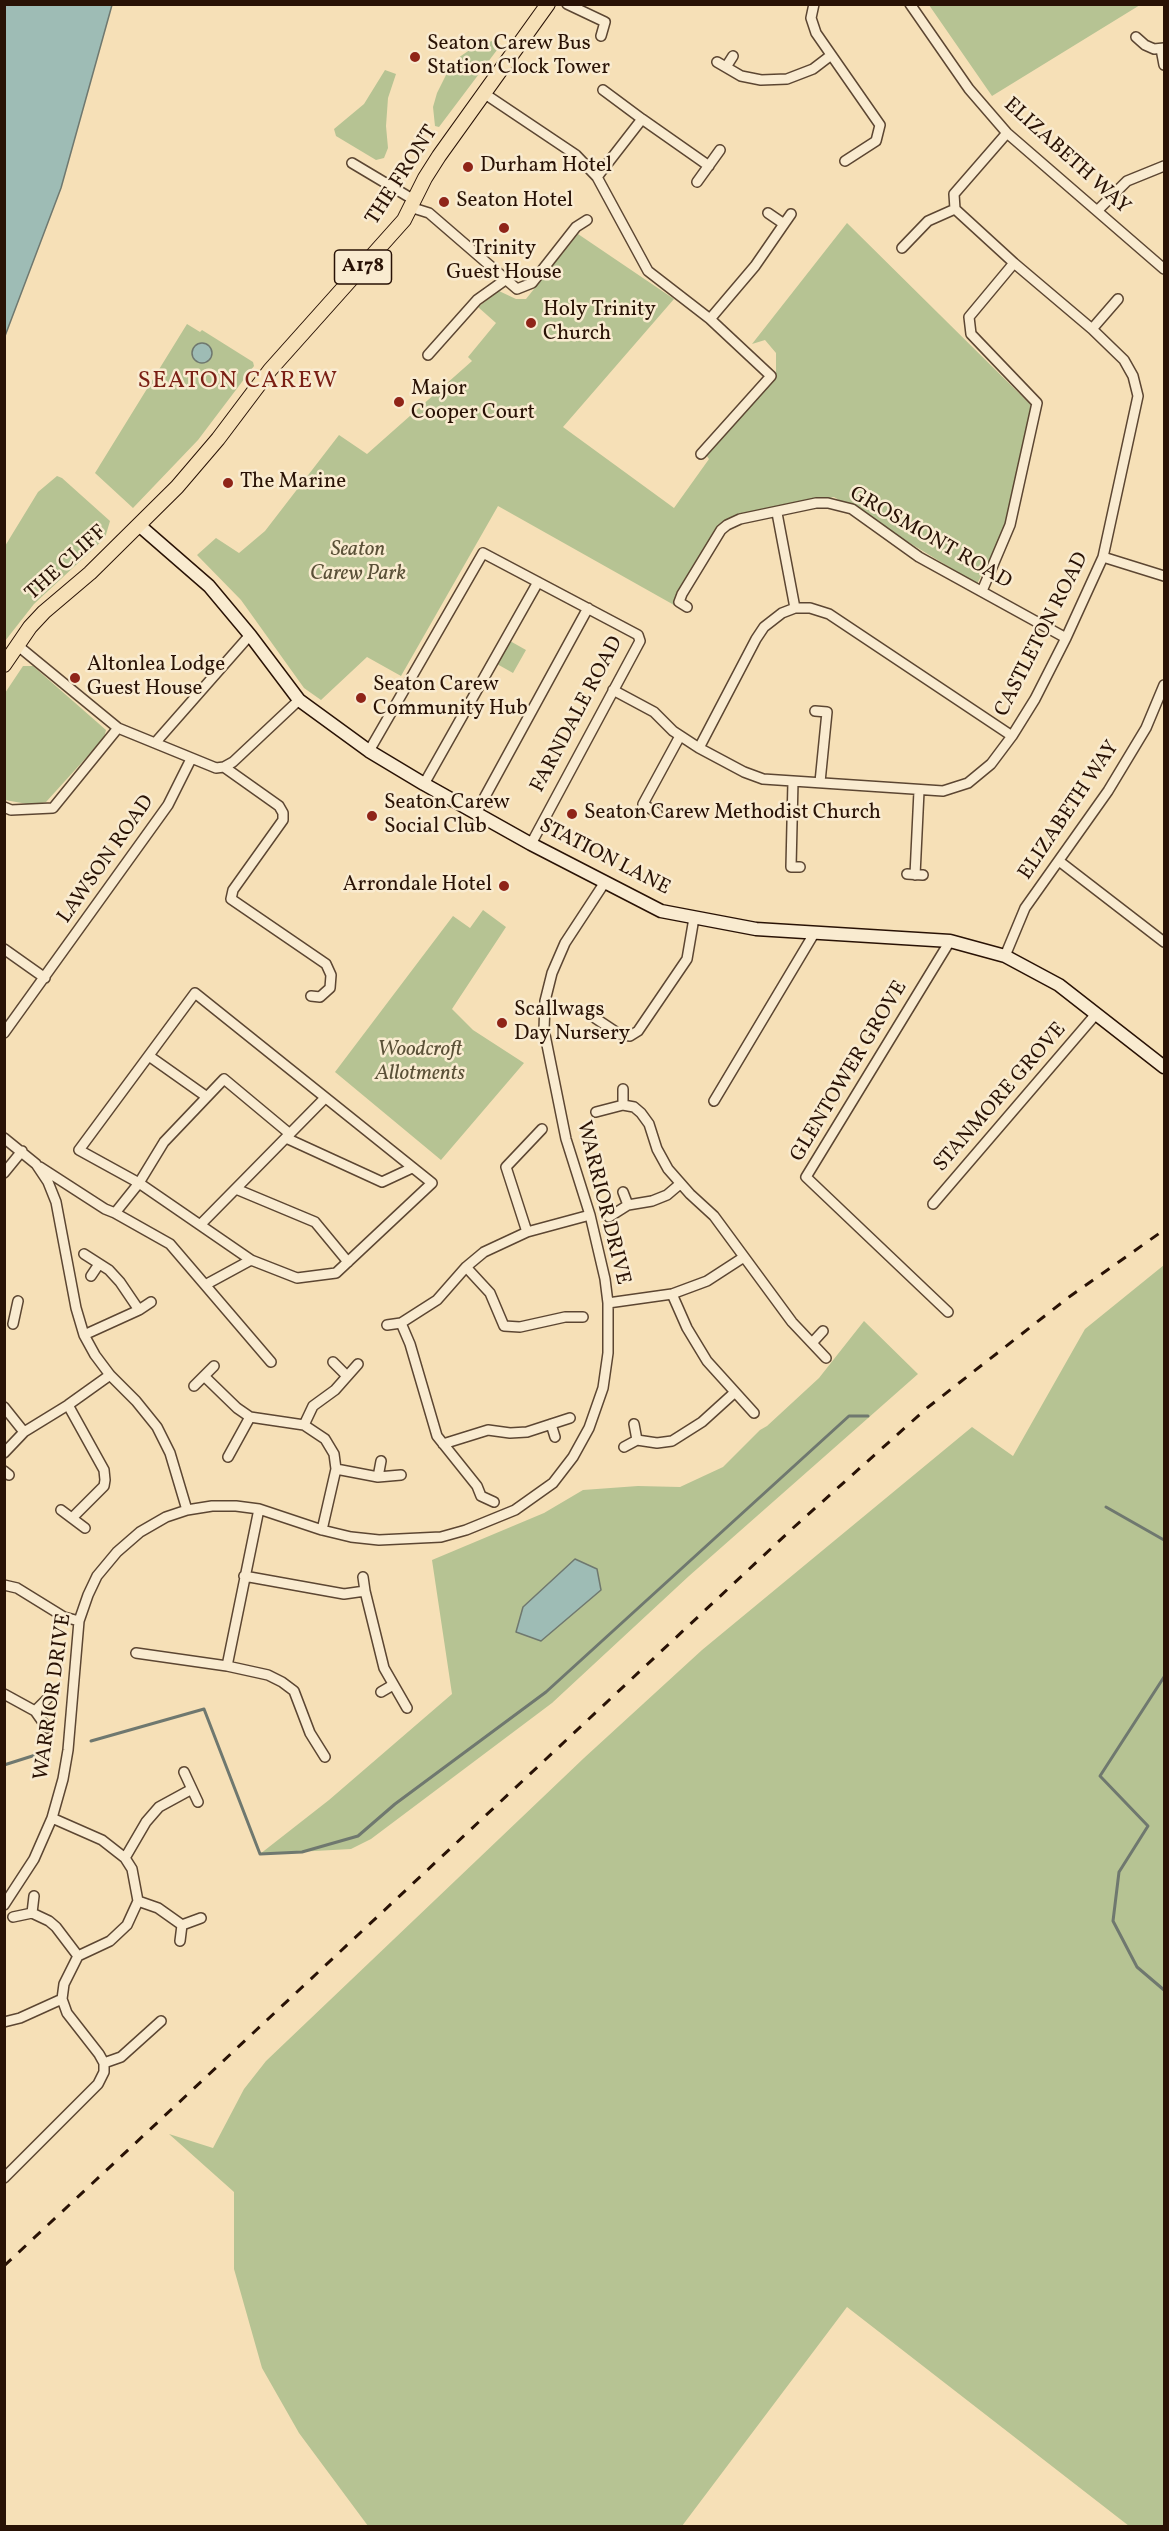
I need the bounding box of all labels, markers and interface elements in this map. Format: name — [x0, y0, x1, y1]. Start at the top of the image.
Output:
place label: Seaton Carew Bus Station Clock Tower — [427, 32, 610, 82]
marker: Seaton Carew Bus Station Clock Tower — [408, 50, 422, 64]
street label: ELIZABETH WAY — [997, 93, 1135, 221]
street label: THE FRONT — [361, 121, 445, 231]
place label: Durham Hotel — [480, 154, 612, 180]
marker: Durham Hotel — [461, 160, 475, 174]
place label: Seaton Hotel — [456, 189, 573, 215]
marker: Seaton Hotel — [437, 195, 451, 209]
marker: Trinity Guest House — [497, 221, 511, 235]
place label: Trinity Guest House — [446, 237, 562, 287]
road number: A178 — [334, 250, 392, 284]
place label: Holy Trinity Church — [543, 298, 656, 348]
marker: Holy Trinity Church — [524, 316, 538, 330]
district label: SEATON CAREW — [138, 369, 338, 397]
place label: Major Cooper Court — [411, 377, 535, 427]
marker: Major Cooper Court — [392, 395, 406, 409]
place label: The Marine — [240, 470, 346, 496]
marker: The Marine — [221, 476, 235, 490]
street label: GROSMONT ROAD — [844, 482, 1016, 596]
street label: THE CLIFF — [21, 521, 113, 607]
park label: Seaton Carew Park — [310, 538, 406, 588]
street label: CASTLETON ROAD — [991, 549, 1095, 721]
street label: FARNDALE ROAD — [526, 633, 630, 797]
place label: Altonlea Lodge Guest House — [87, 653, 225, 703]
marker: Altonlea Lodge Guest House — [68, 671, 82, 685]
place label: Seaton Carew Community Hub — [373, 673, 528, 723]
marker: Seaton Carew Community Hub — [354, 691, 368, 705]
street label: ELIZABETH WAY — [1014, 737, 1126, 885]
street label: LAWSON ROAD — [53, 791, 161, 929]
place label: Seaton Carew Social Club — [384, 791, 510, 841]
place label: Seaton Carew Methodist Church — [584, 801, 881, 827]
marker: Seaton Carew Methodist Church — [565, 807, 579, 821]
marker: Seaton Carew Social Club — [365, 809, 379, 823]
street label: STATION LANE — [534, 814, 674, 902]
place label: Arrondale Hotel — [343, 873, 492, 899]
marker: Arrondale Hotel — [497, 879, 511, 893]
street label: GLENTOWER GROVE — [786, 977, 914, 1167]
place label: Scallwags Day Nursery — [514, 998, 630, 1048]
marker: Scallwags Day Nursery — [495, 1016, 509, 1030]
street label: STANMORE GROVE — [929, 1018, 1073, 1178]
park label: Woodcroft Allotments — [375, 1038, 465, 1088]
street label: WARRIOR DRIVE — [569, 1118, 635, 1288]
street label: WARRIOR DRIVE — [30, 1612, 78, 1782]

